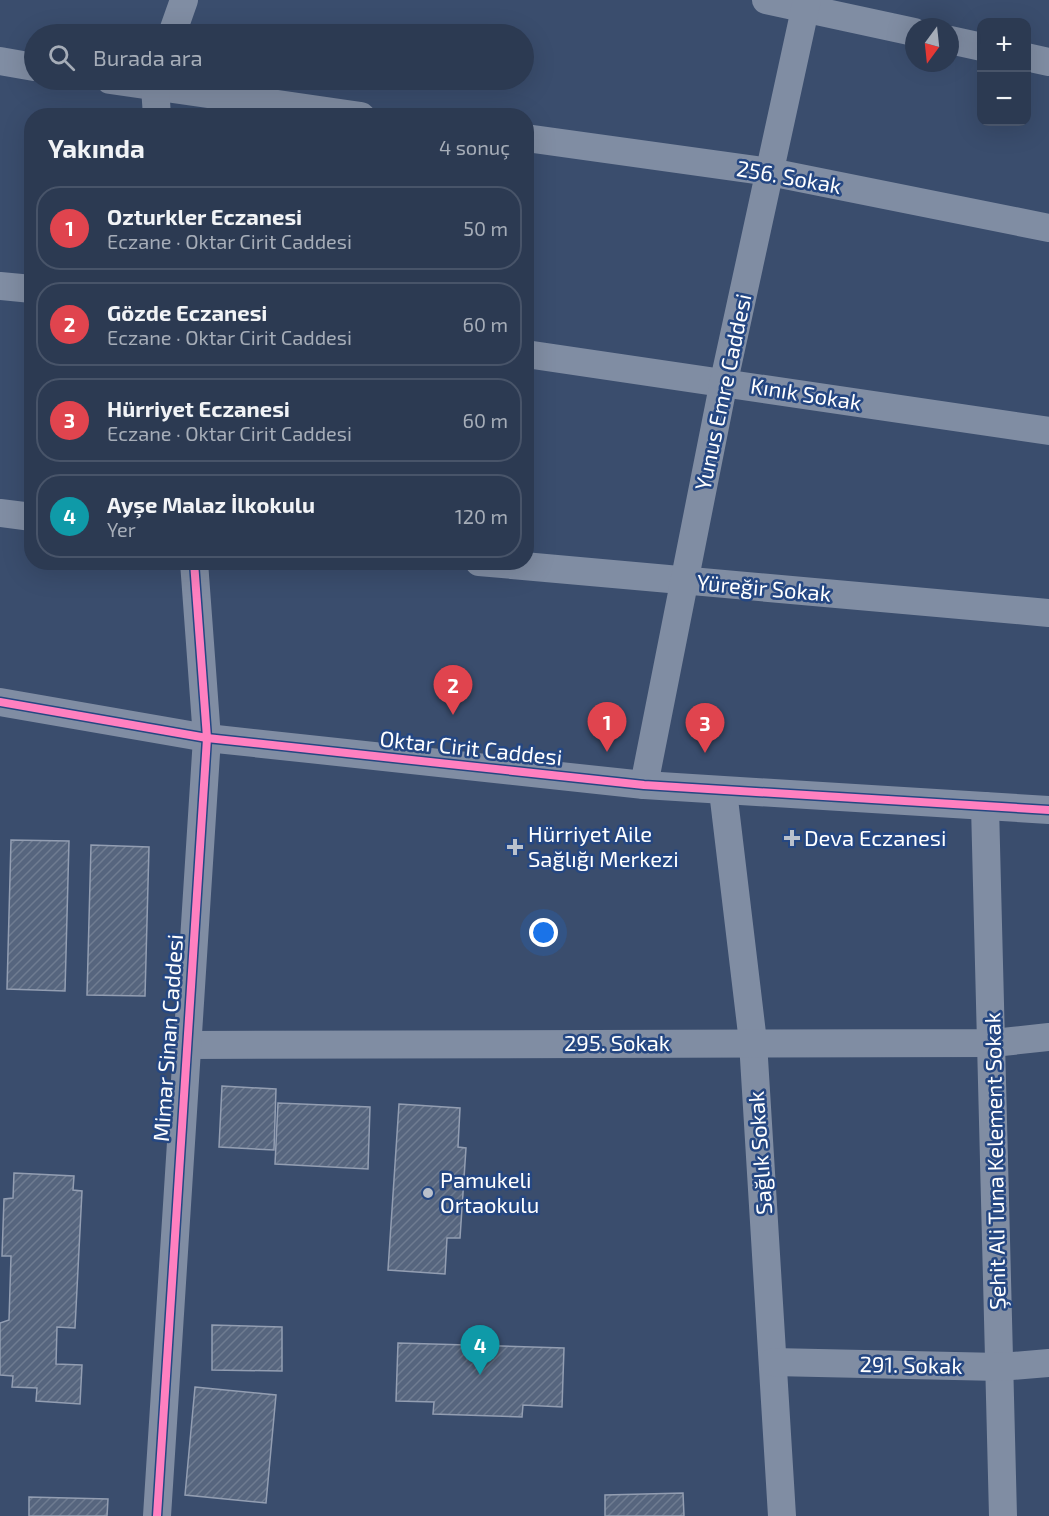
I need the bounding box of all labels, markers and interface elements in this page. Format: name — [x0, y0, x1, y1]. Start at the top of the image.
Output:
north arrow — [905, 18, 959, 72]
map controls — [977, 18, 1031, 126]
button: + — [977, 18, 1031, 72]
search box — [24, 24, 534, 90]
icon: search — [45, 41, 78, 74]
text: Burada ara — [93, 44, 203, 70]
button: − — [977, 72, 1031, 126]
text: Yakında — [48, 132, 145, 163]
text: 4 sonuç — [439, 135, 510, 159]
street label: 256. Sokak — [735, 154, 844, 198]
text: Ozturkler Eczanesi — [107, 203, 302, 229]
text: 1 — [65, 216, 74, 240]
text: 50 m — [463, 216, 508, 240]
text: Eczane · Oktar Cirit Caddesi — [107, 229, 352, 253]
street label: Yunus Emre Caddesi — [688, 291, 756, 493]
text: Gözde Eczanesi — [107, 299, 267, 325]
text: 2 — [64, 312, 75, 336]
text: 60 m — [463, 312, 508, 336]
text: Eczane · Oktar Cirit Caddesi — [107, 325, 352, 349]
street label: Kınık Sokak — [749, 371, 863, 415]
text: Hürriyet Eczanesi — [107, 395, 290, 421]
text: 3 — [64, 408, 75, 432]
text: 60 m — [463, 408, 508, 432]
text: Eczane · Oktar Cirit Caddesi — [107, 421, 352, 445]
text: Ayşe Malaz İlkokulu — [107, 491, 315, 517]
text: 4 — [63, 504, 76, 528]
text: 120 m — [455, 504, 508, 528]
text: Yer — [107, 517, 136, 541]
street label: Yüreğir Sokak — [696, 568, 832, 606]
pin: 2 — [434, 666, 472, 715]
pin: 1 — [588, 702, 626, 752]
pin: 3 — [686, 704, 724, 753]
street label: Oktar Cirit Caddesi — [378, 724, 564, 770]
place label: Hürriyet Aile Sağlığı Merkezi — [528, 820, 679, 871]
place label: Deva Eczanesi — [804, 824, 947, 850]
marker: Deva Eczanesi — [785, 831, 799, 845]
marker: Hürriyet Aile Sağlığı Merkezi — [506, 838, 524, 856]
your location — [529, 918, 558, 947]
street label: Mimar Sinan Caddesi — [147, 933, 187, 1143]
street label: Şehit Ali Tuna Kelement Sokak — [978, 1012, 1012, 1310]
street label: 295. Sokak — [564, 1029, 670, 1055]
street label: Sağlık Sokak — [742, 1090, 776, 1216]
place label: Pamukeli Ortaokulu — [440, 1166, 539, 1217]
marker: Pamukeli Ortaokulu — [421, 1186, 435, 1200]
pin: 4 — [460, 1326, 500, 1375]
street label: 291. Sokak — [859, 1350, 963, 1378]

